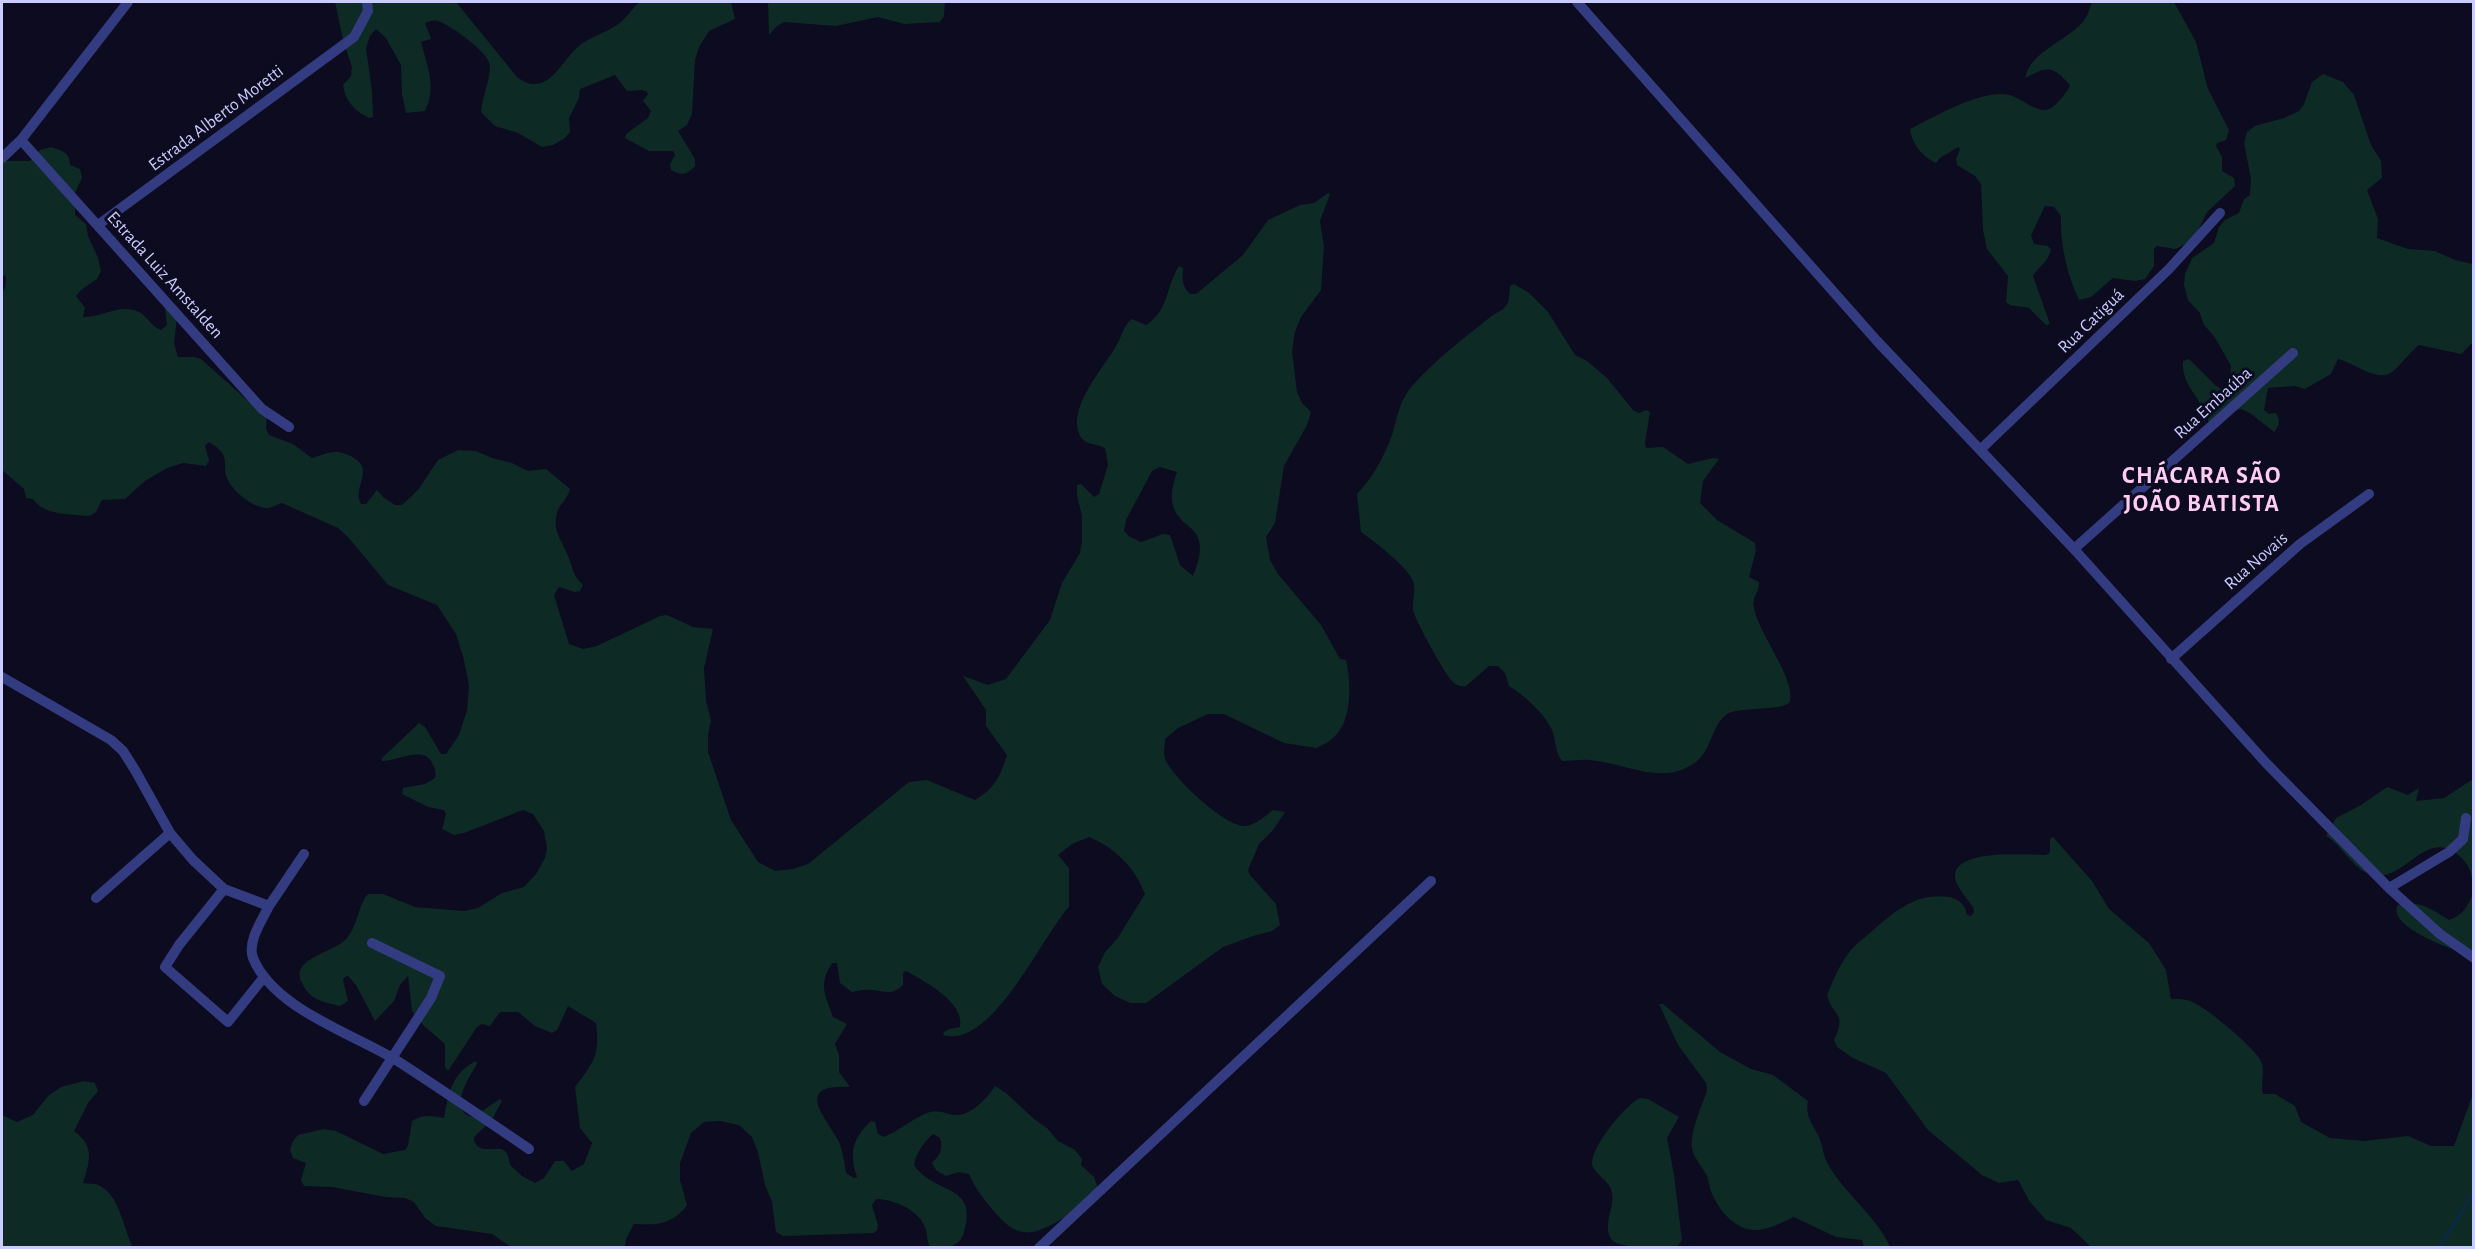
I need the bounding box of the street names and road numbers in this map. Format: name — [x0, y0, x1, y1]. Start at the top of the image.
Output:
street label: Estrada Alberto Moretti — [144, 60, 288, 176]
street label: Estrada Luiz Amstalden — [102, 207, 228, 343]
street label: Rua Catiguá — [2053, 284, 2129, 358]
street label: Rua Embaúba — [2170, 362, 2256, 444]
street label: Rua Novais — [2220, 528, 2292, 594]

